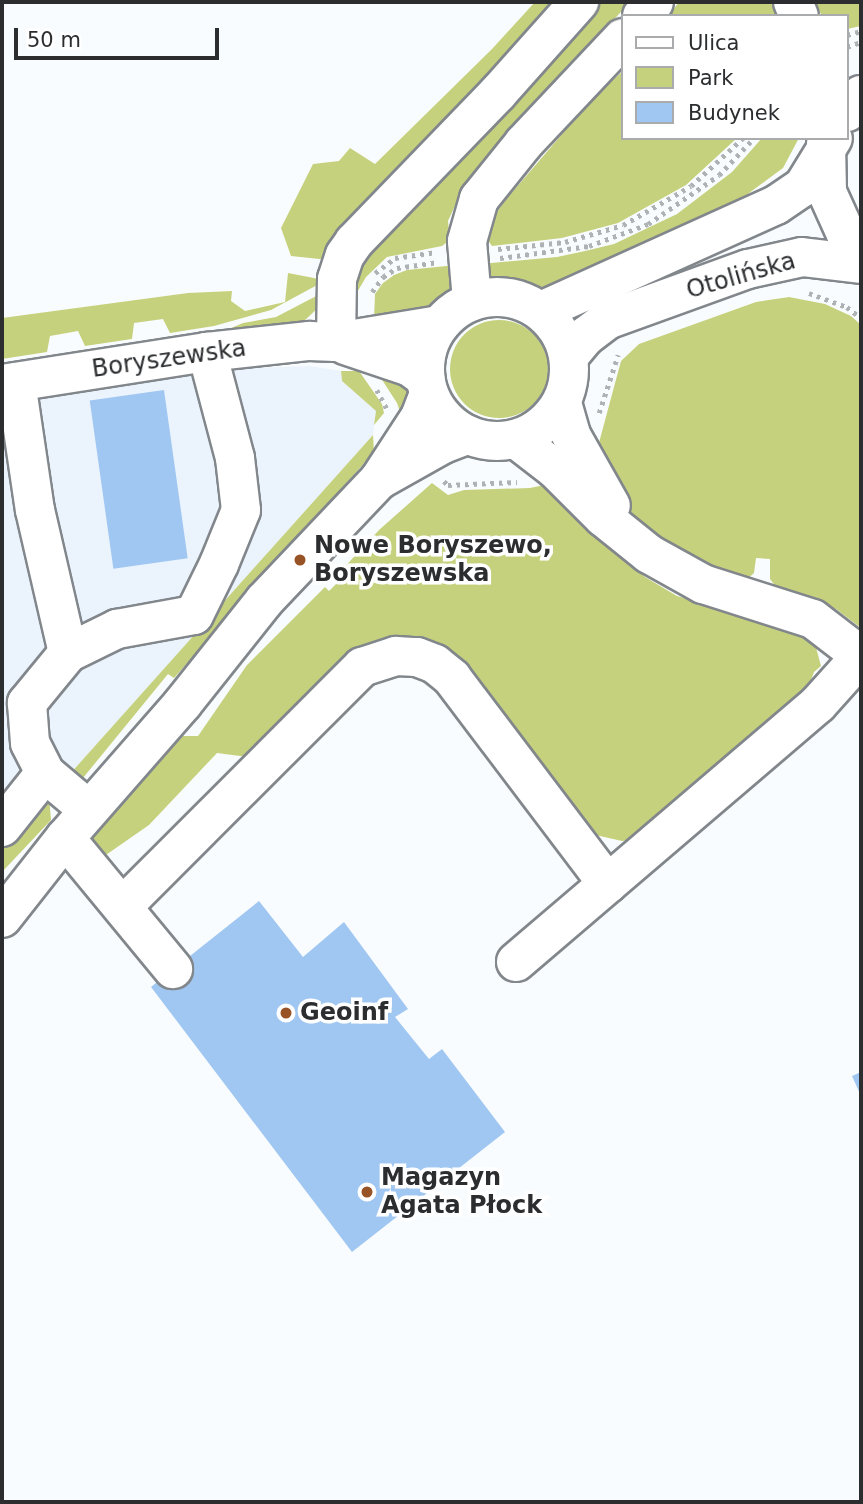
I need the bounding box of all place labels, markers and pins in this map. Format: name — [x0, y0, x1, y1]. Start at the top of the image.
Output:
place label: Nowe Boryszewo, Boryszewska — [314, 532, 552, 588]
marker: Nowe Boryszewo, Boryszewska — [292, 552, 308, 568]
place label: Geoinf — [300, 999, 388, 1027]
marker: Geoinf — [278, 1005, 294, 1021]
place label: Magazyn Agata Płock — [381, 1164, 542, 1220]
marker: Magazyn Agata Płock — [359, 1184, 375, 1200]

